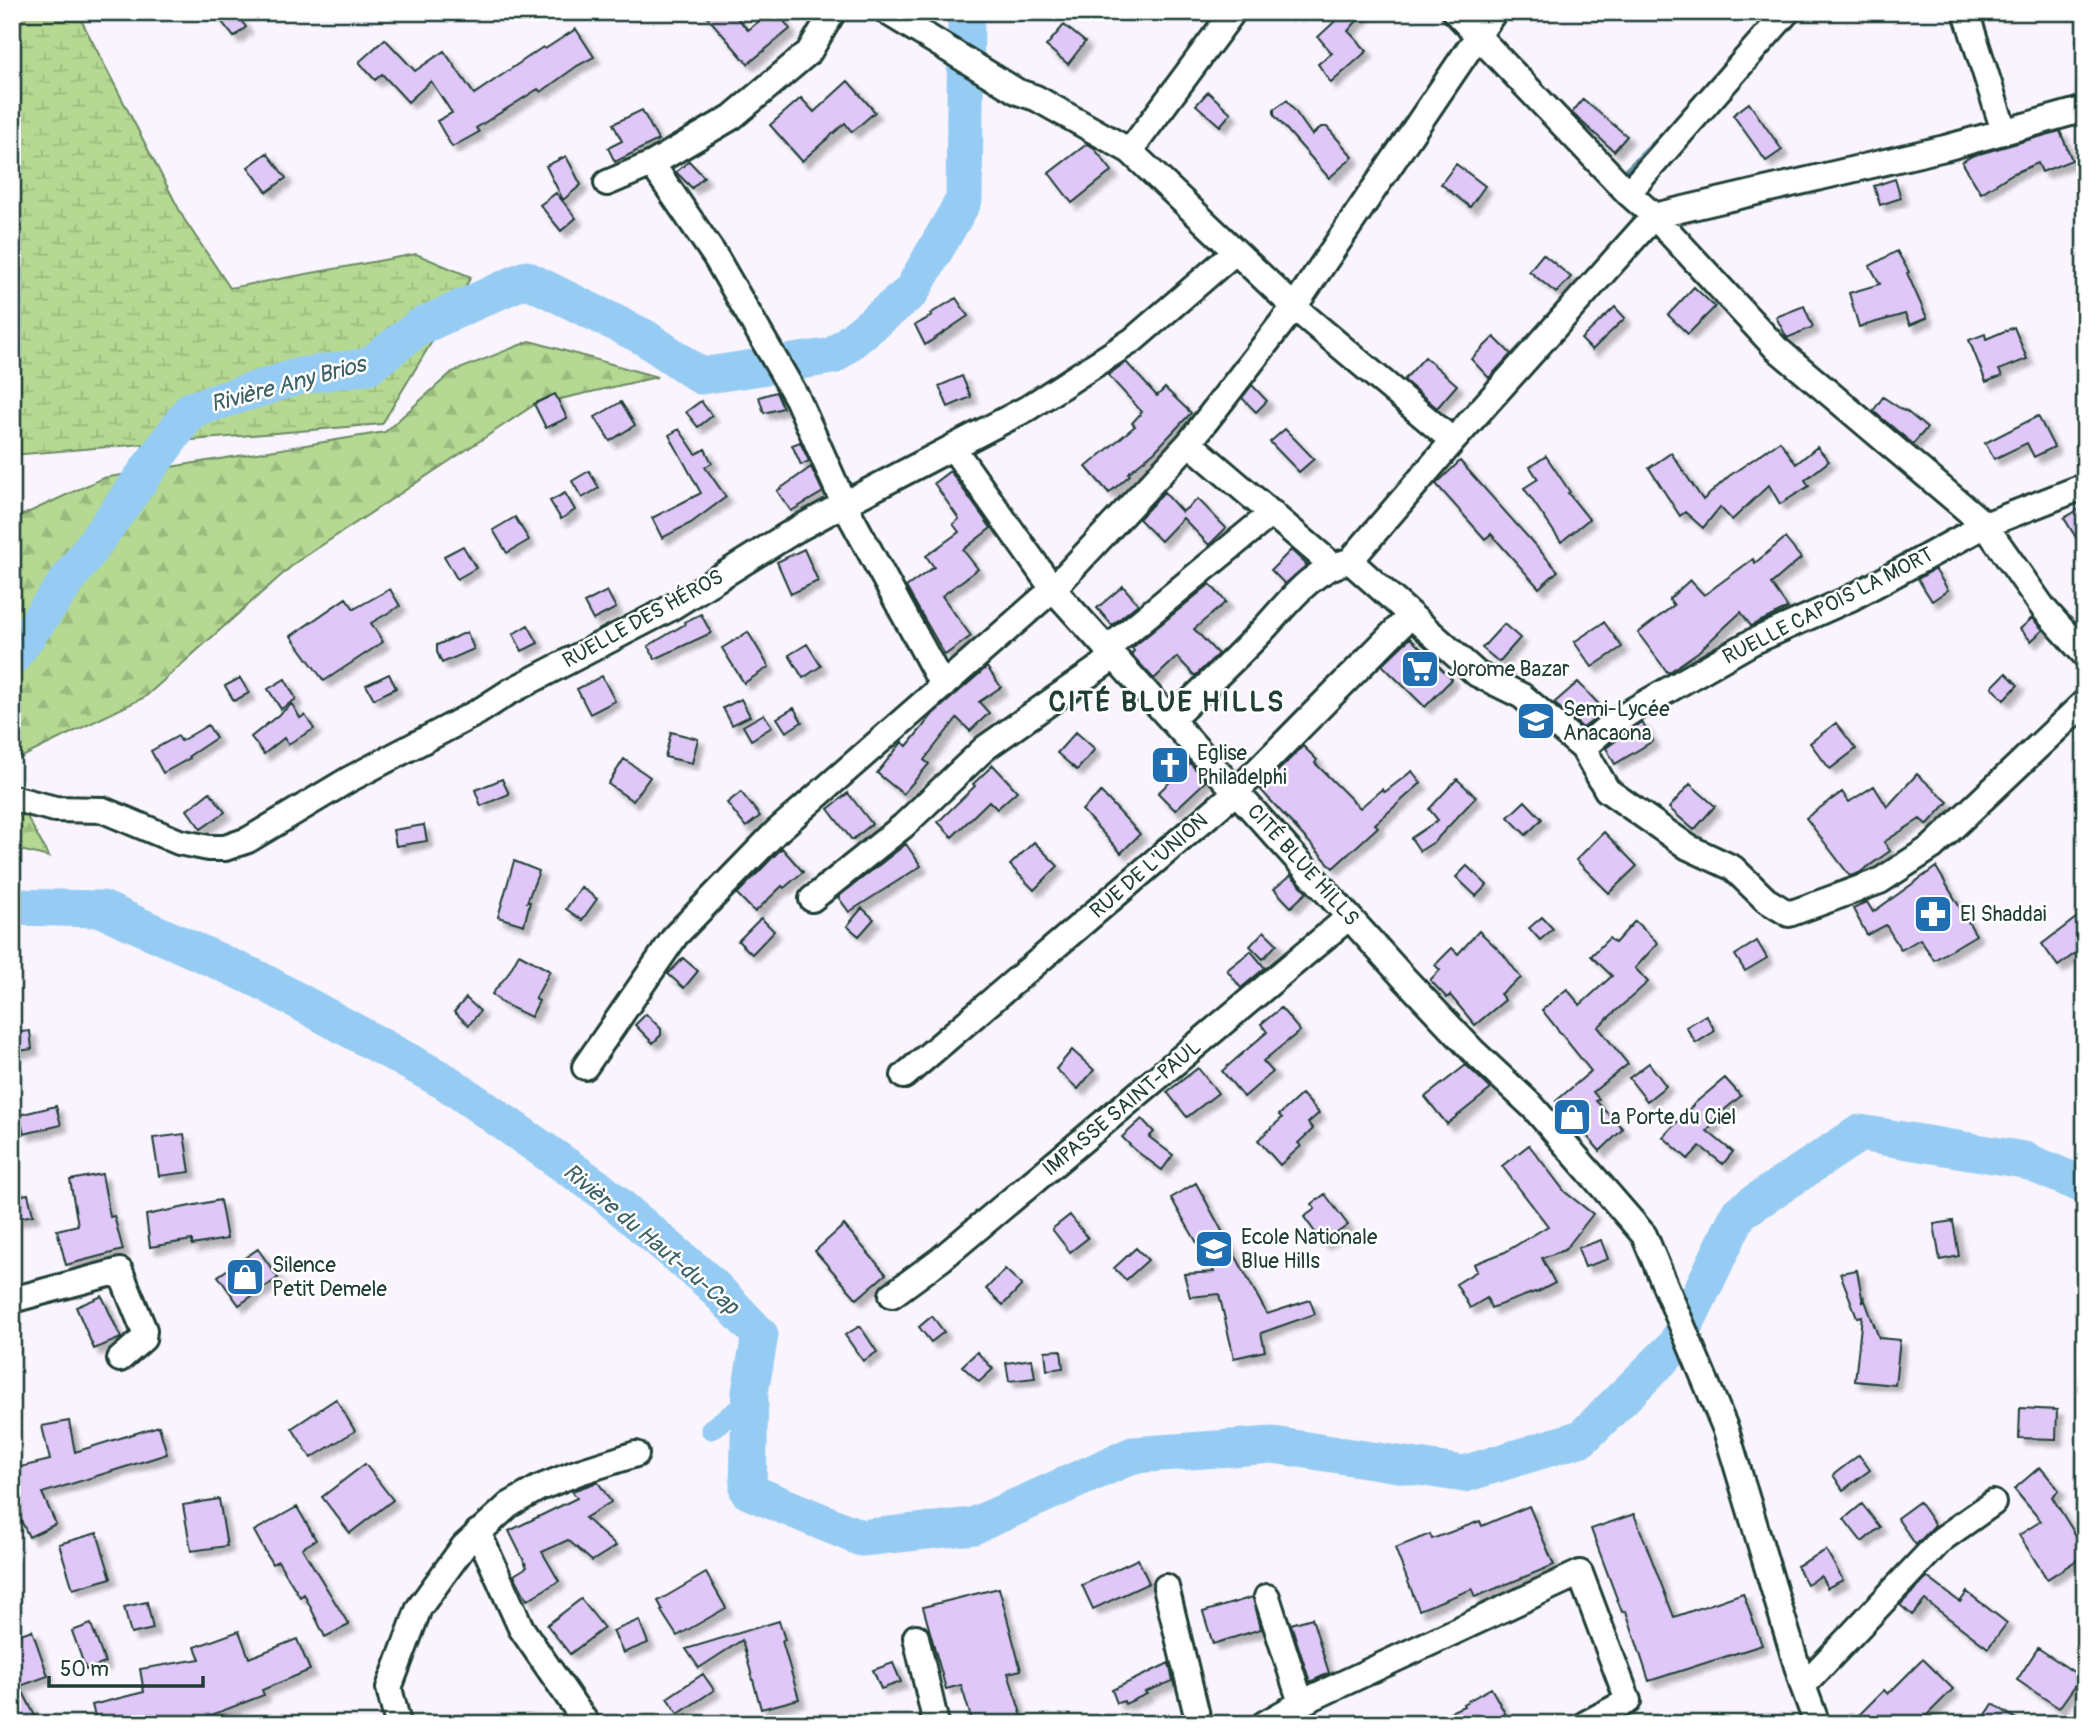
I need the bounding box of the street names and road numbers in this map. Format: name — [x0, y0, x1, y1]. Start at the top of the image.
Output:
street label: RUELLE CAPOIS LA MORT — [1718, 541, 1938, 671]
street label: RUELLE DES HÉROS — [558, 564, 728, 674]
street label: CITÉ BLUE HILLS — [1241, 798, 1365, 932]
street label: RUE DE L'UNION — [1084, 807, 1214, 925]
street label: IMPASSE SAINT-PAUL — [1037, 1034, 1207, 1182]

